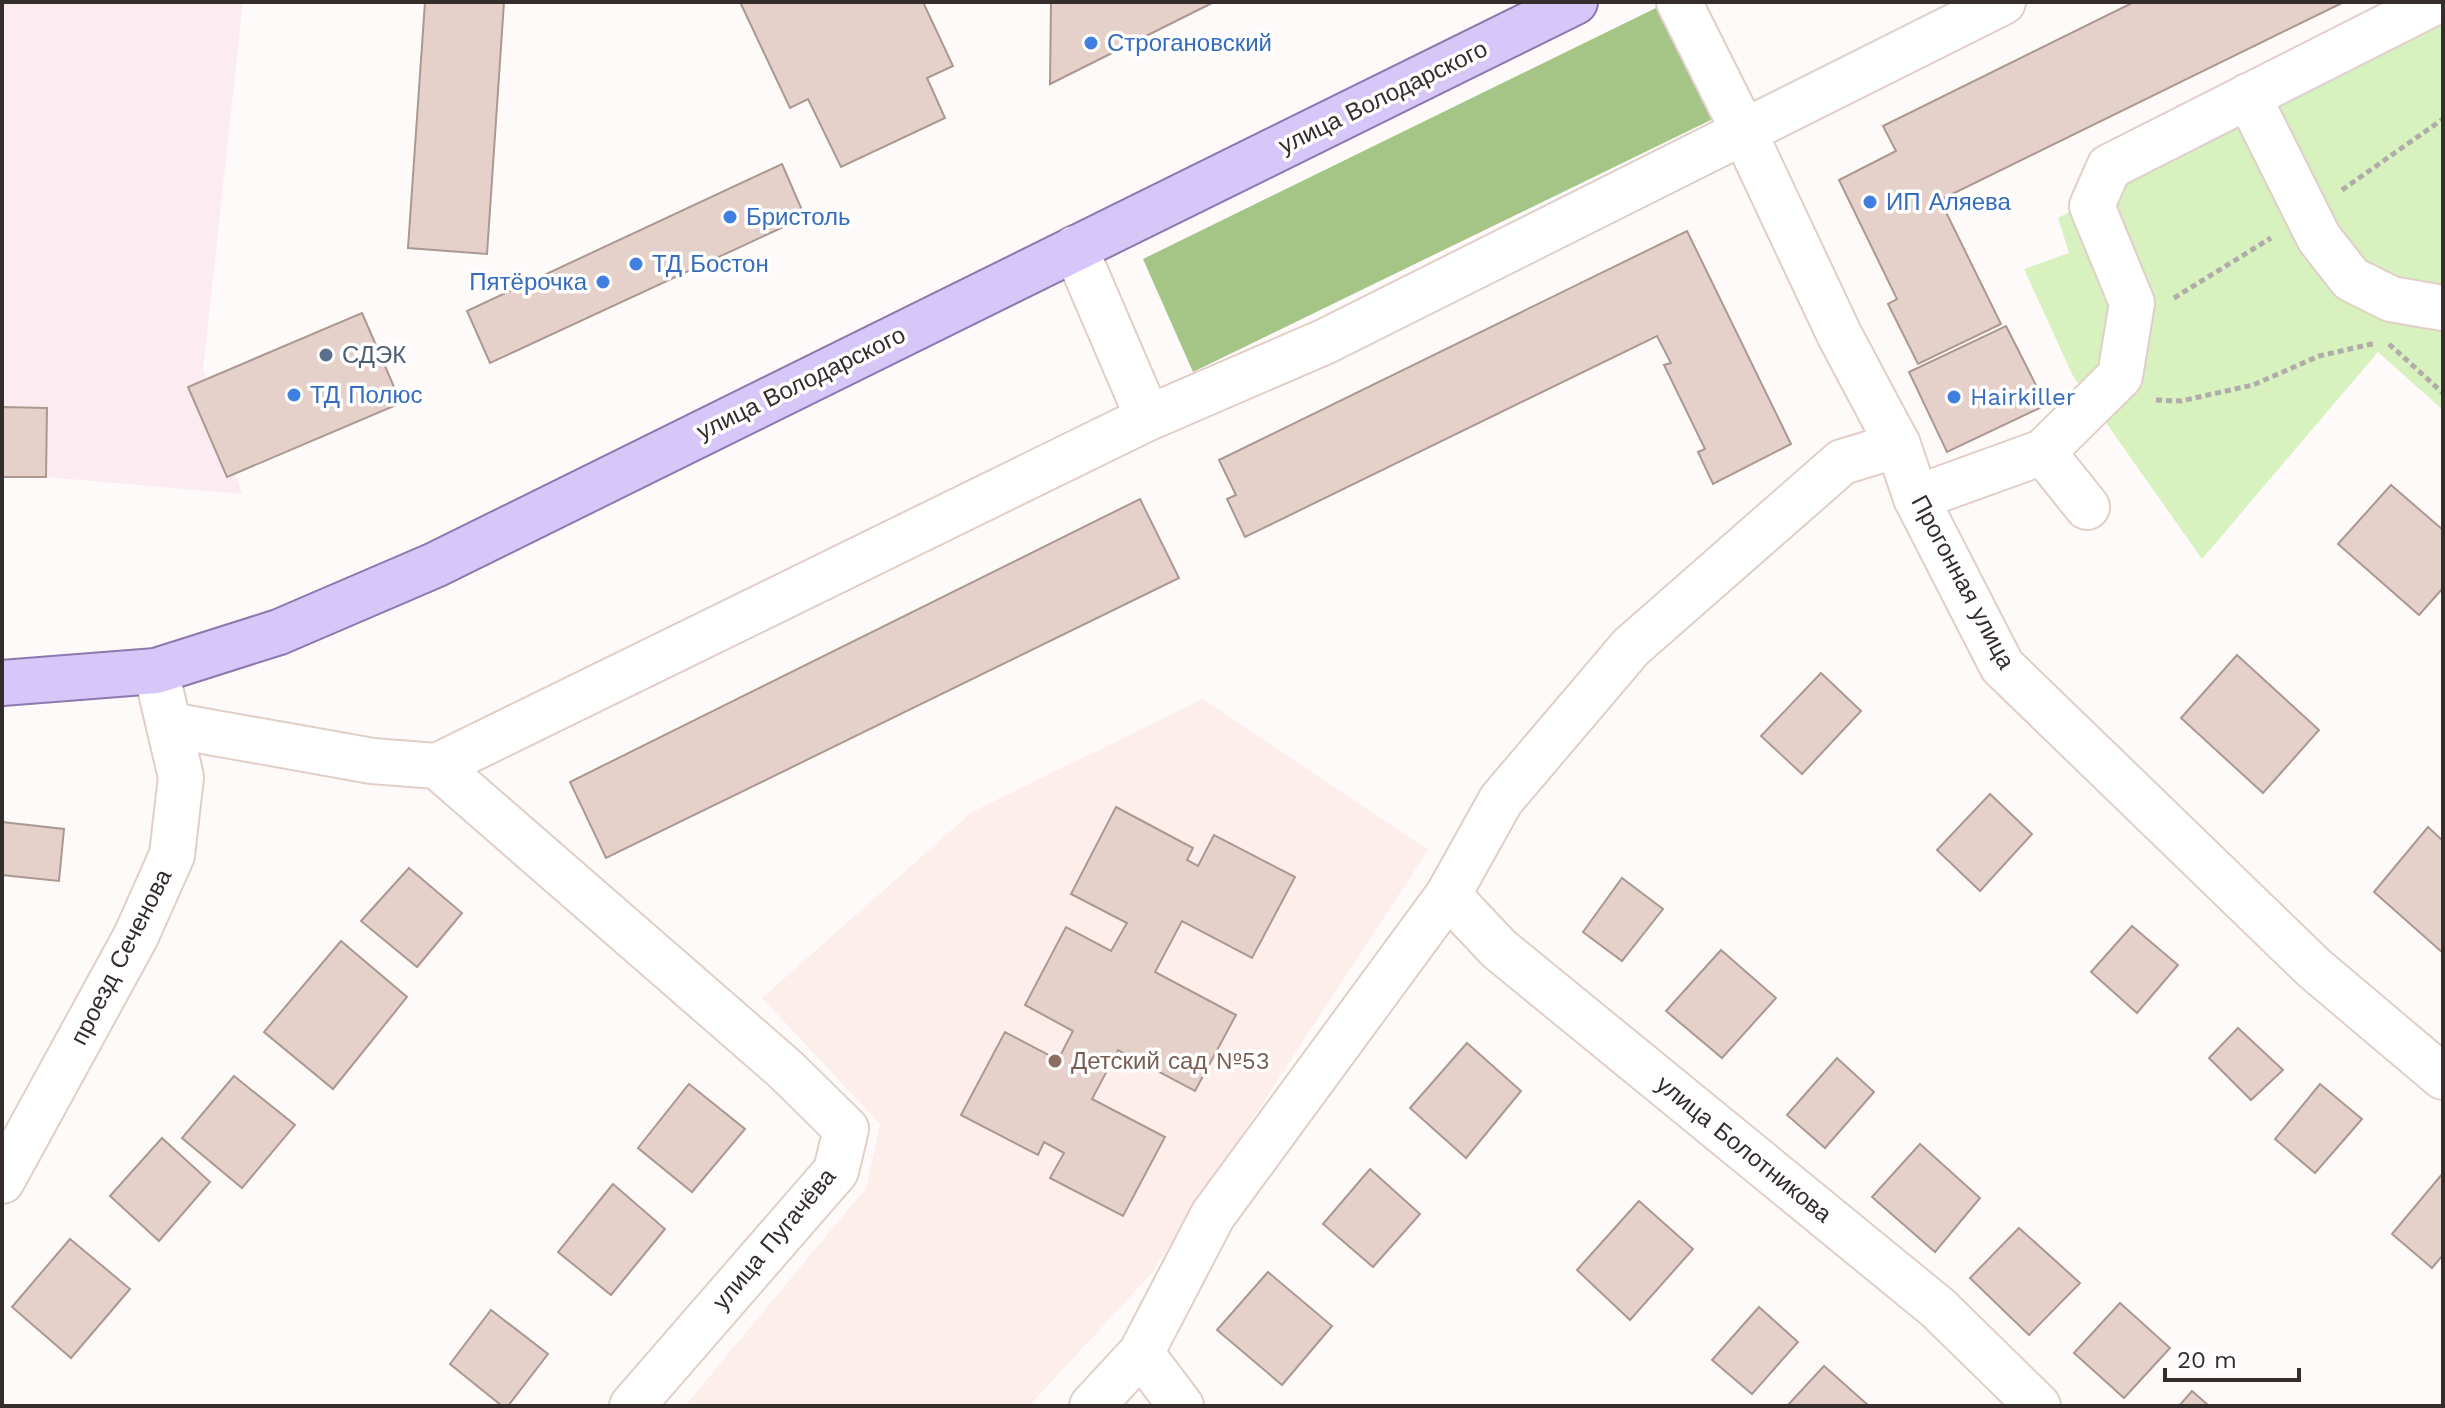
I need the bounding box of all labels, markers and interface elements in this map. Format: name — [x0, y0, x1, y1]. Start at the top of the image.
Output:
place label: Строгановский — [1107, 29, 1272, 57]
marker: Строгановский — [1082, 34, 1100, 52]
street label: улица Володарского — [1274, 34, 1492, 160]
place label: ИП Аляева — [1886, 188, 2012, 216]
marker: ИП Аляева — [1861, 193, 1879, 211]
place label: Бристоль — [746, 203, 851, 231]
marker: Бристоль — [721, 208, 739, 226]
place label: ТД Бостон — [652, 250, 769, 278]
marker: ТД Бостон — [627, 255, 645, 273]
place label: Пятёрочка — [469, 268, 588, 296]
marker: Пятёрочка — [594, 273, 612, 291]
street label: улица Володарского — [692, 320, 910, 446]
place label: СДЭК — [342, 341, 406, 369]
marker: СДЭК — [317, 346, 335, 364]
place label: ТД Полюс — [310, 381, 422, 409]
place label: Hairkiller — [1970, 383, 2076, 411]
marker: ТД Полюс — [285, 386, 303, 404]
marker: Hairkiller — [1945, 388, 1963, 406]
street label: Прогонная улица — [1905, 490, 2021, 674]
street label: проезд Сеченова — [65, 864, 178, 1049]
place label: Детский сад №53 — [1071, 1047, 1270, 1075]
marker: Детский сад №53 — [1046, 1052, 1064, 1070]
street label: улица Болотникова — [1651, 1070, 1838, 1229]
street label: улица Пугачёва — [707, 1162, 842, 1315]
scale bar — [2165, 1332, 2299, 1382]
text: 20 m — [2177, 1346, 2237, 1374]

